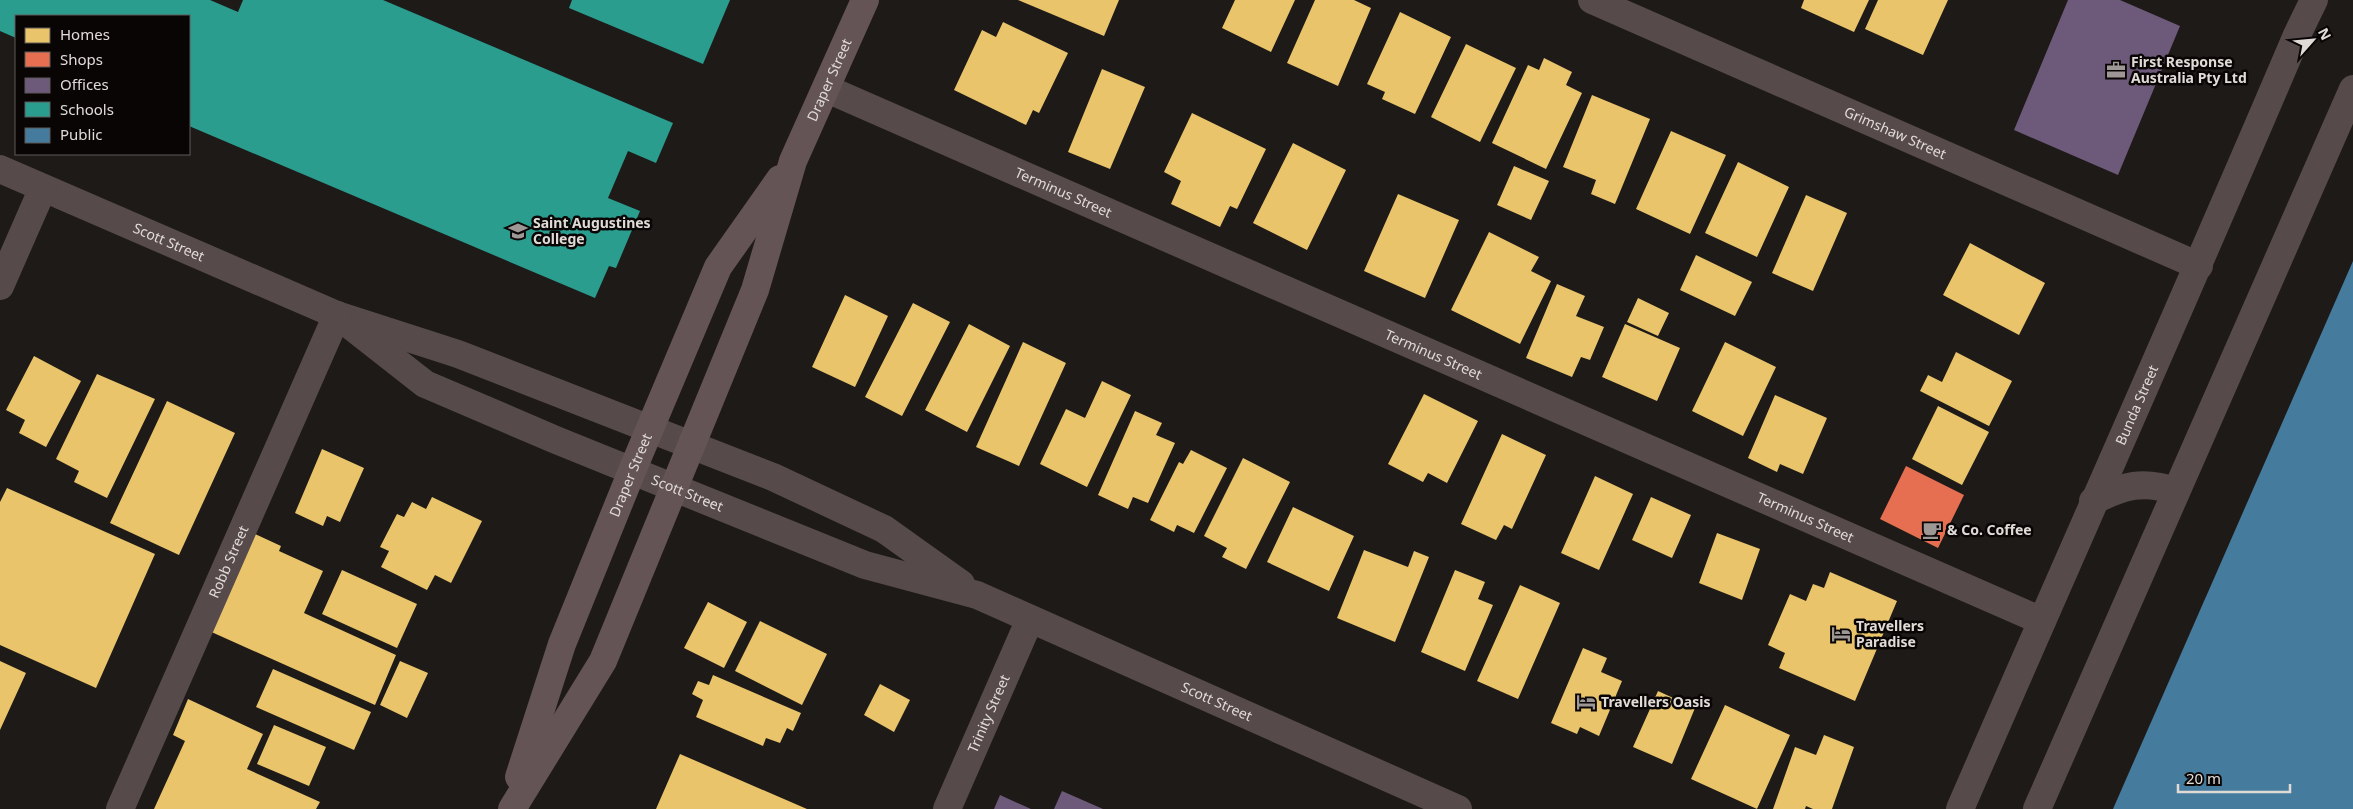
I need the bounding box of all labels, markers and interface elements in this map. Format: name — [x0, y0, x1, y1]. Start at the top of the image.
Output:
legend — [15, 15, 190, 155]
north arrow — [2288, 15, 2338, 65]
text: Homes — [60, 24, 110, 44]
text: N — [2314, 24, 2336, 43]
street label: Draper Street — [802, 35, 856, 124]
text: Shops — [60, 49, 103, 69]
place label: First Response Australia Pty Ltd — [2131, 52, 2247, 87]
office icon: First Response Australia Pty Ltd — [2105, 59, 2127, 81]
text: Offices — [60, 74, 109, 94]
text: Schools — [60, 99, 114, 119]
street label: Grimshaw Street — [1841, 102, 1949, 163]
text: Public — [60, 124, 103, 144]
street label: Terminus Street — [1012, 162, 1115, 222]
place label: Saint Augustines College — [533, 213, 651, 248]
street label: Scott Street — [130, 218, 208, 265]
school or university icon: Saint Augustines College — [507, 220, 529, 242]
street label: Terminus Street — [1382, 324, 1485, 384]
street label: Bunda Street — [2110, 362, 2162, 448]
street label: Draper Street — [604, 430, 656, 520]
street label: Scott Street — [649, 470, 726, 516]
street label: Terminus Street — [1754, 487, 1857, 546]
cafe icon: & Co. Coffee — [1921, 519, 1943, 541]
place label: & Co. Coffee — [1947, 520, 2032, 539]
street label: Robb Street — [204, 522, 252, 601]
place label: Travellers Paradise — [1856, 616, 1924, 651]
hotel icon: Travellers Paradise — [1830, 623, 1852, 645]
street label: Trinity Street — [963, 671, 1014, 756]
street label: Scott Street — [1178, 677, 1255, 725]
hotel icon: Travellers Oasis — [1575, 691, 1597, 713]
place label: Travellers Oasis — [1601, 692, 1710, 711]
scale bar — [2178, 762, 2290, 794]
text: 20 m — [2186, 768, 2221, 788]

